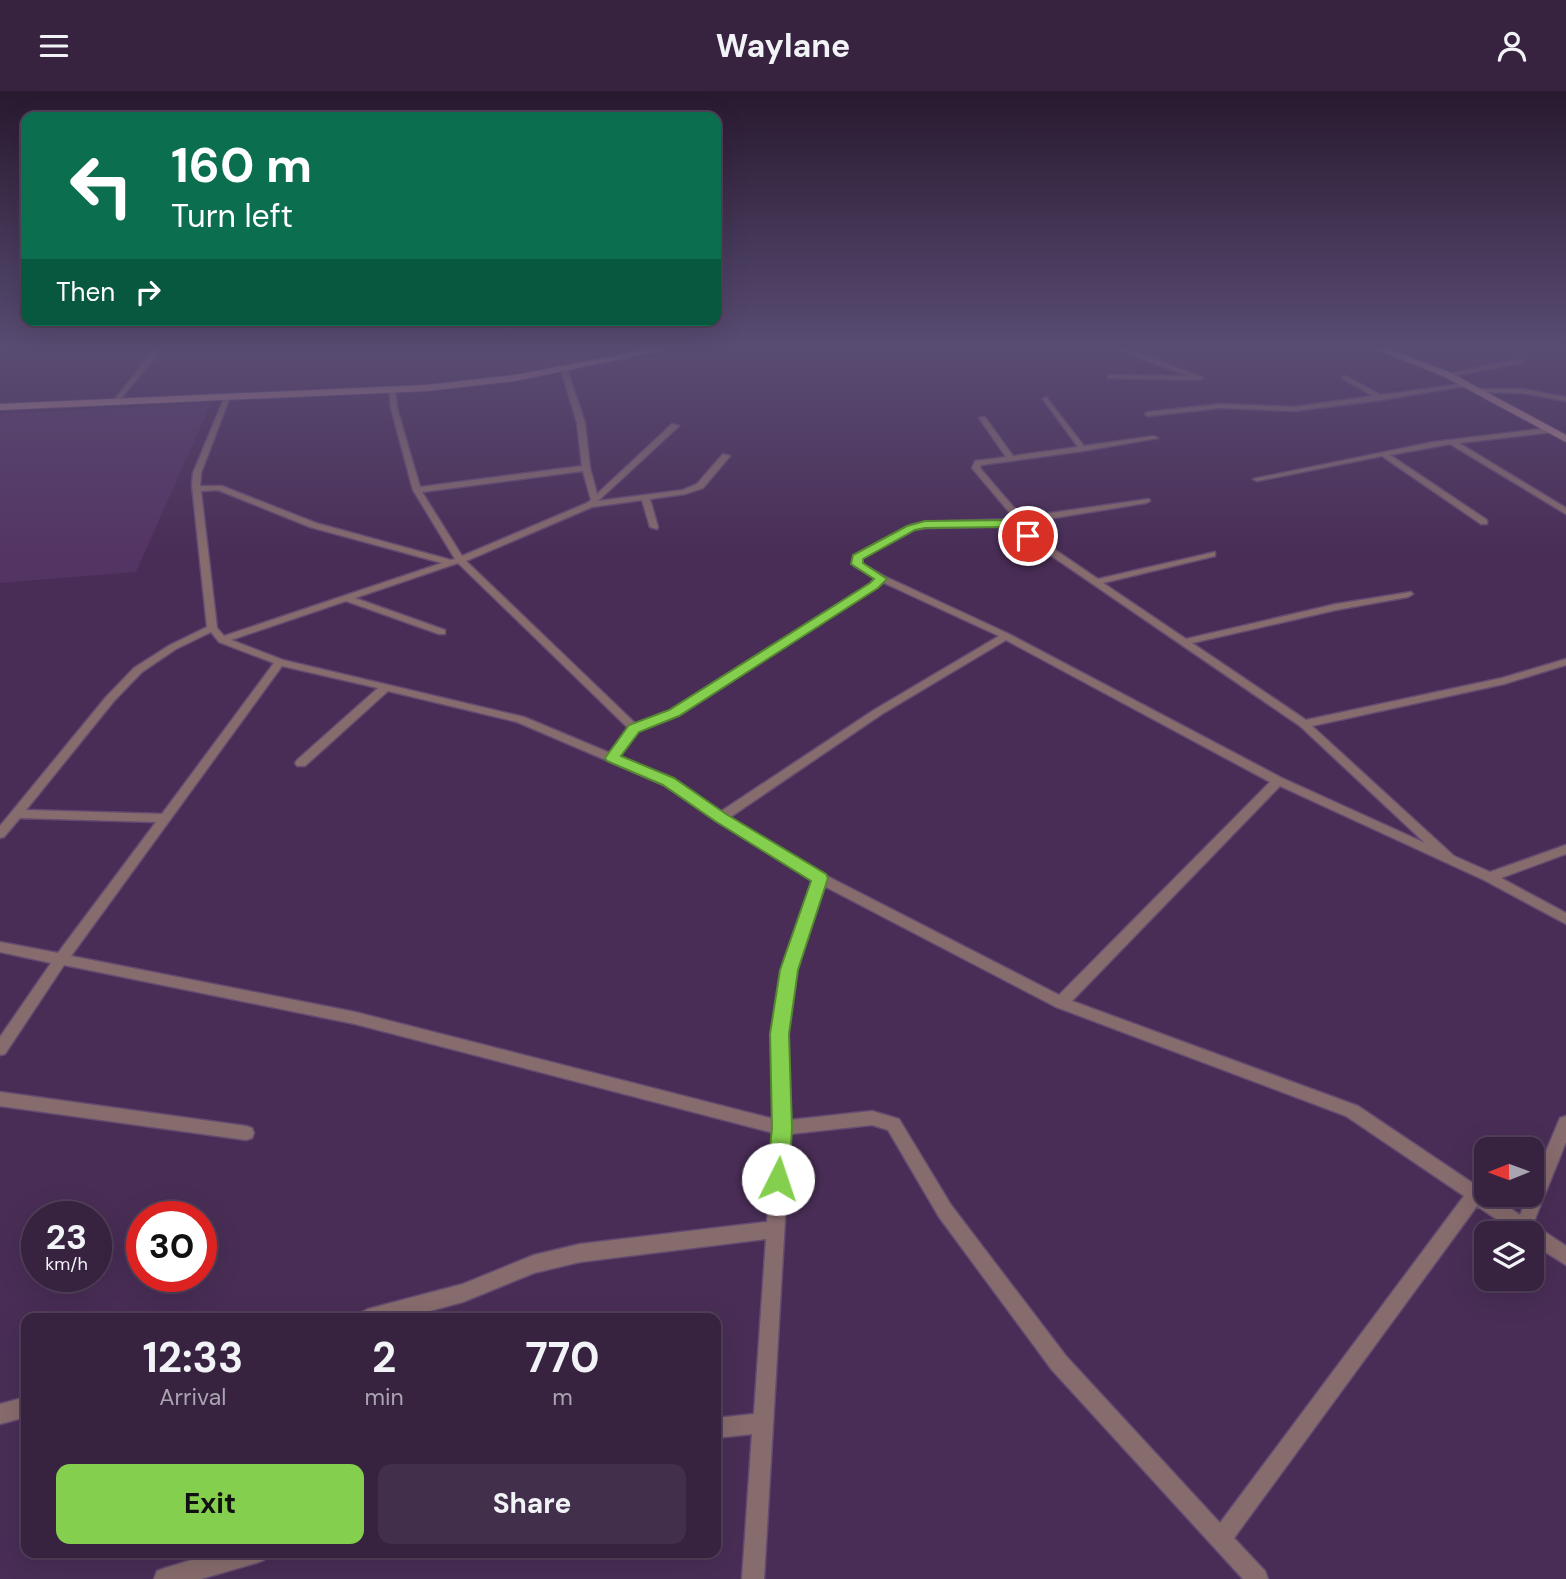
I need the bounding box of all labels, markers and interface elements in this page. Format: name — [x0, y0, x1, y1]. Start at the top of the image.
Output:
text: Waylane — [716, 25, 850, 67]
icon: menu — [35, 27, 73, 65]
icon: person — [1493, 27, 1531, 65]
text: 160 m — [171, 133, 312, 197]
icon: left — [56, 140, 147, 231]
text: Turn left — [171, 195, 293, 237]
icon: right — [129, 273, 167, 311]
text: Then — [56, 275, 115, 309]
pin — [998, 506, 1058, 566]
icon: arrive — [1009, 517, 1047, 555]
north arrow — [1474, 1137, 1544, 1207]
map controls — [1474, 1137, 1544, 1291]
position arrow — [741, 1142, 815, 1216]
speed limit sign: 30 — [126, 1201, 217, 1292]
text: 23 — [46, 1214, 87, 1260]
button: layers — [1474, 1221, 1544, 1291]
text: km/h — [45, 1252, 88, 1276]
text: 12:33 — [142, 1330, 243, 1385]
text: 2 — [372, 1330, 396, 1385]
text: 770 — [525, 1330, 600, 1385]
text: Arrival — [159, 1382, 226, 1412]
text: min — [365, 1382, 404, 1412]
text: m — [552, 1382, 573, 1412]
button: Exit — [56, 1464, 364, 1544]
button: Share — [378, 1464, 686, 1544]

